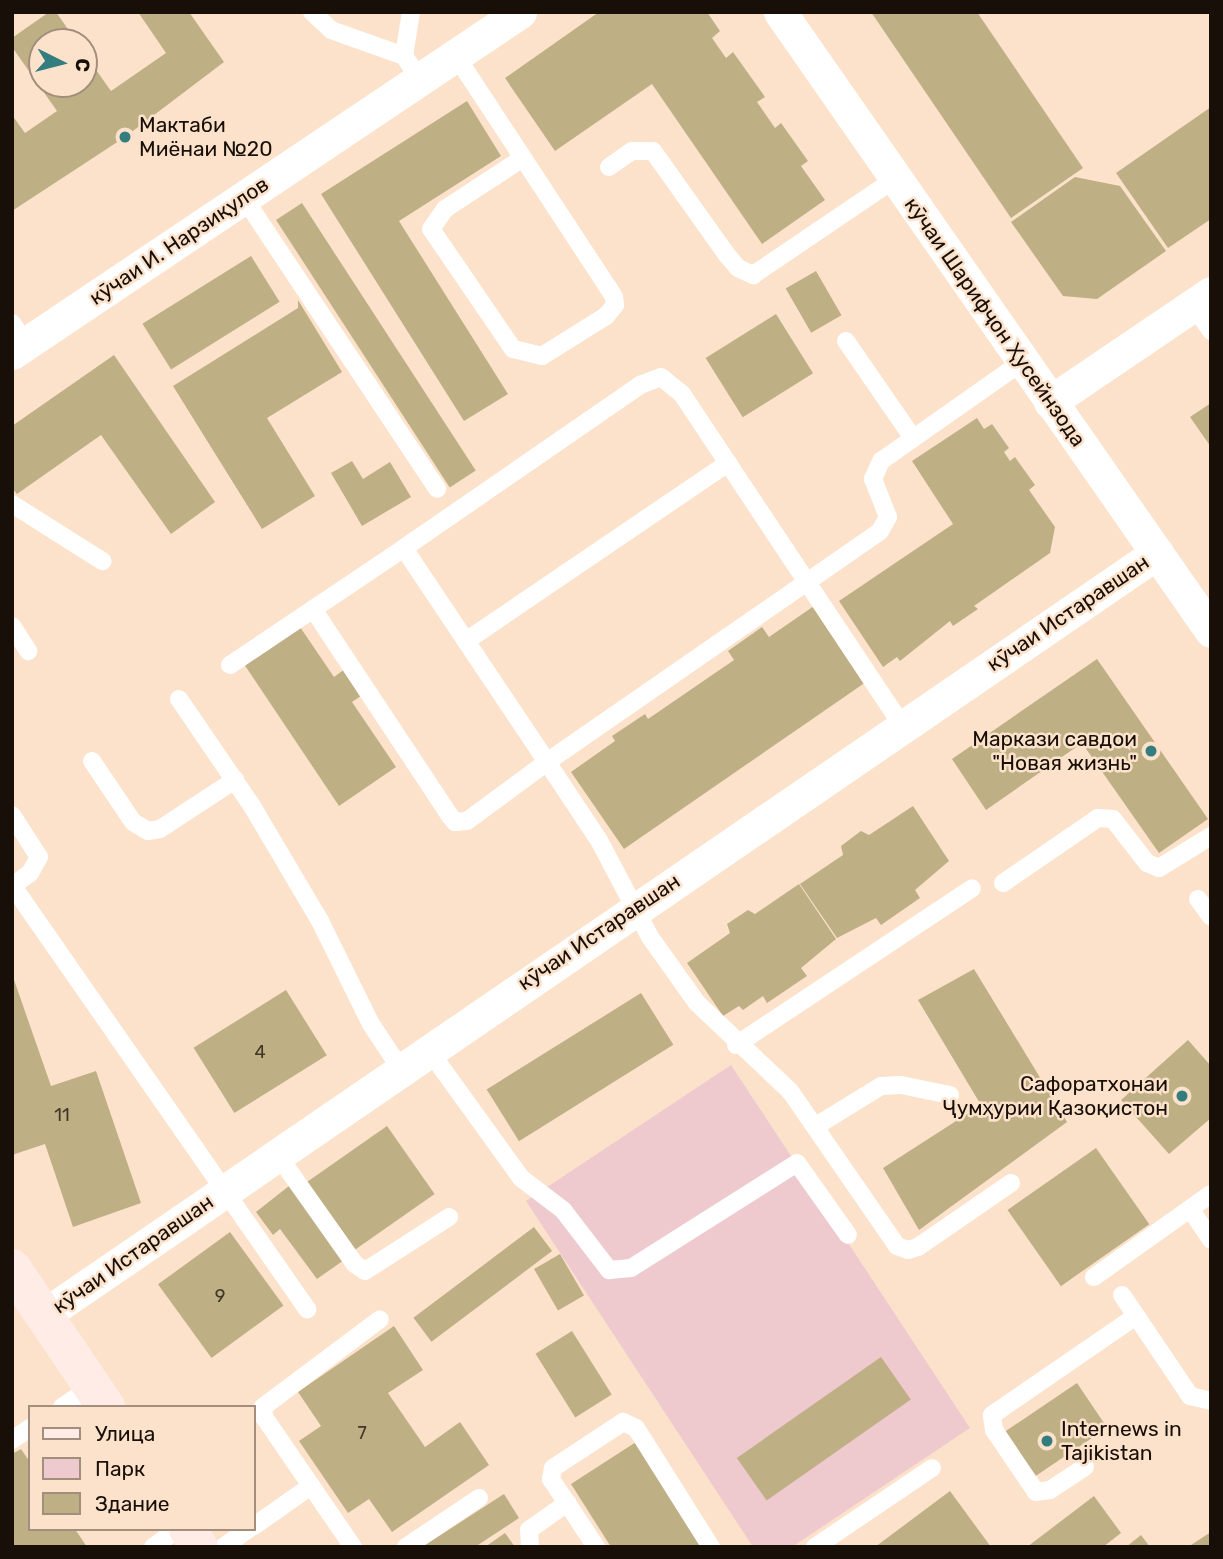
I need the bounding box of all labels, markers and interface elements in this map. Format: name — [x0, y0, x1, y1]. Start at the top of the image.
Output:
north arrow — [28, 28, 98, 98]
text: С — [70, 57, 95, 73]
place label: Мактаби Миёнаи №20 — [139, 112, 272, 162]
marker: Мактаби Миёнаи №20 — [117, 129, 133, 145]
street label: кӯчаи И. Нарзиқулов — [84, 172, 274, 310]
street label: кӯчаи Шарифҷон Ҳусейнзода — [899, 192, 1091, 452]
street label: кӯчаи Истаравшан — [982, 549, 1154, 677]
place label: Маркази савдои "Новая жизнь" — [972, 726, 1137, 776]
marker: Маркази савдои "Новая жизнь" — [1143, 743, 1159, 759]
street label: кӯчаи Истаравшан — [513, 868, 685, 996]
house number: 4 — [254, 1041, 266, 1063]
place label: Сафоратхонаи Ҷумҳурии Қазоқистон — [943, 1071, 1168, 1121]
marker: Сафоратхонаи Ҷумҳурии Қазоқистон — [1174, 1088, 1190, 1104]
house number: 11 — [54, 1104, 70, 1126]
street label: кӯчаи Истаравшан — [48, 1189, 218, 1319]
house number: 9 — [215, 1285, 225, 1307]
legend — [28, 1405, 256, 1531]
place label: Internews in Tajikistan — [1061, 1416, 1182, 1466]
text: Улица — [95, 1421, 155, 1446]
house number: 7 — [357, 1422, 367, 1444]
marker: Internews in Tajikistan — [1039, 1433, 1055, 1449]
text: Парк — [95, 1456, 145, 1481]
text: Здание — [95, 1491, 170, 1516]

